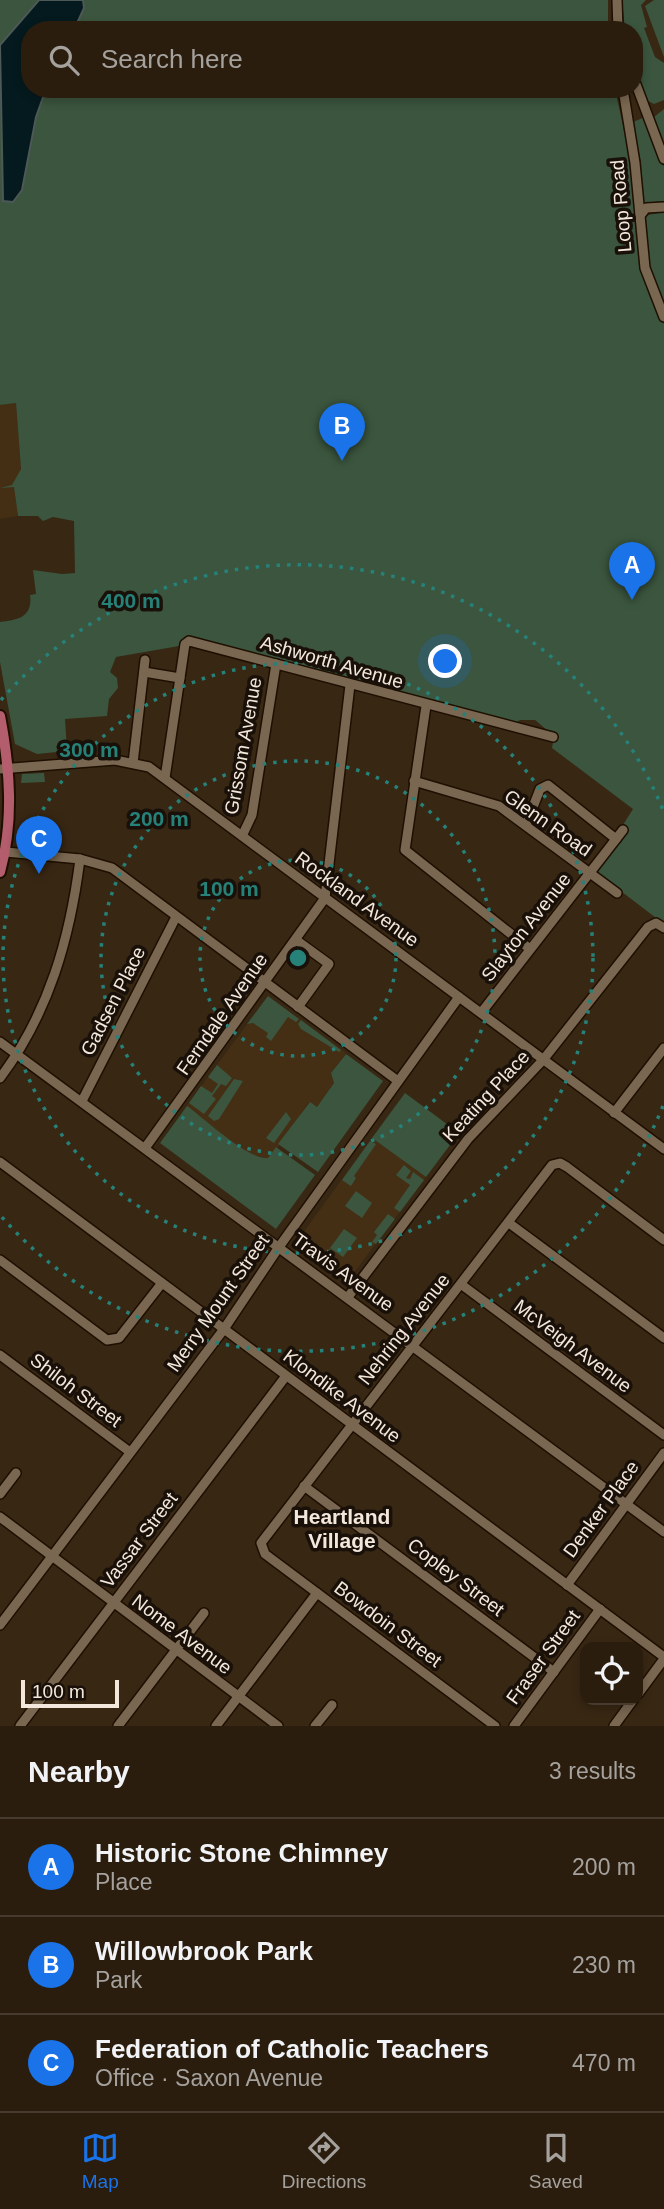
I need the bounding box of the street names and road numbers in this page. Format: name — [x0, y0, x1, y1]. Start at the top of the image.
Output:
street label: Loop Road — [606, 159, 636, 253]
street label: Ashworth Avenue — [258, 632, 406, 692]
street label: Grissom Avenue — [221, 676, 265, 816]
street label: Glenn Road — [500, 785, 596, 861]
street label: Rockland Avenue — [291, 847, 423, 951]
street label: Slayton Avenue — [477, 869, 575, 985]
street label: Gadsen Place — [77, 943, 149, 1059]
street label: Ferndale Avenue — [172, 949, 272, 1079]
street label: Keating Place — [438, 1046, 534, 1146]
street label: Travis Avenue — [289, 1228, 397, 1316]
street label: Merry Mount Street — [163, 1230, 274, 1376]
street label: Nehring Avenue — [354, 1269, 454, 1389]
street label: McVeigh Avenue — [510, 1295, 636, 1397]
street label: Klondike Avenue — [279, 1345, 405, 1447]
street label: Shiloh Street — [26, 1349, 126, 1432]
street label: Denker Place — [559, 1457, 643, 1561]
street label: Vassar Street — [96, 1488, 182, 1592]
street label: Copley Street — [404, 1534, 509, 1620]
street label: Bowdoin Street — [330, 1577, 446, 1672]
street label: Nome Avenue — [128, 1590, 236, 1678]
street label: Fraser Street — [502, 1605, 584, 1708]

